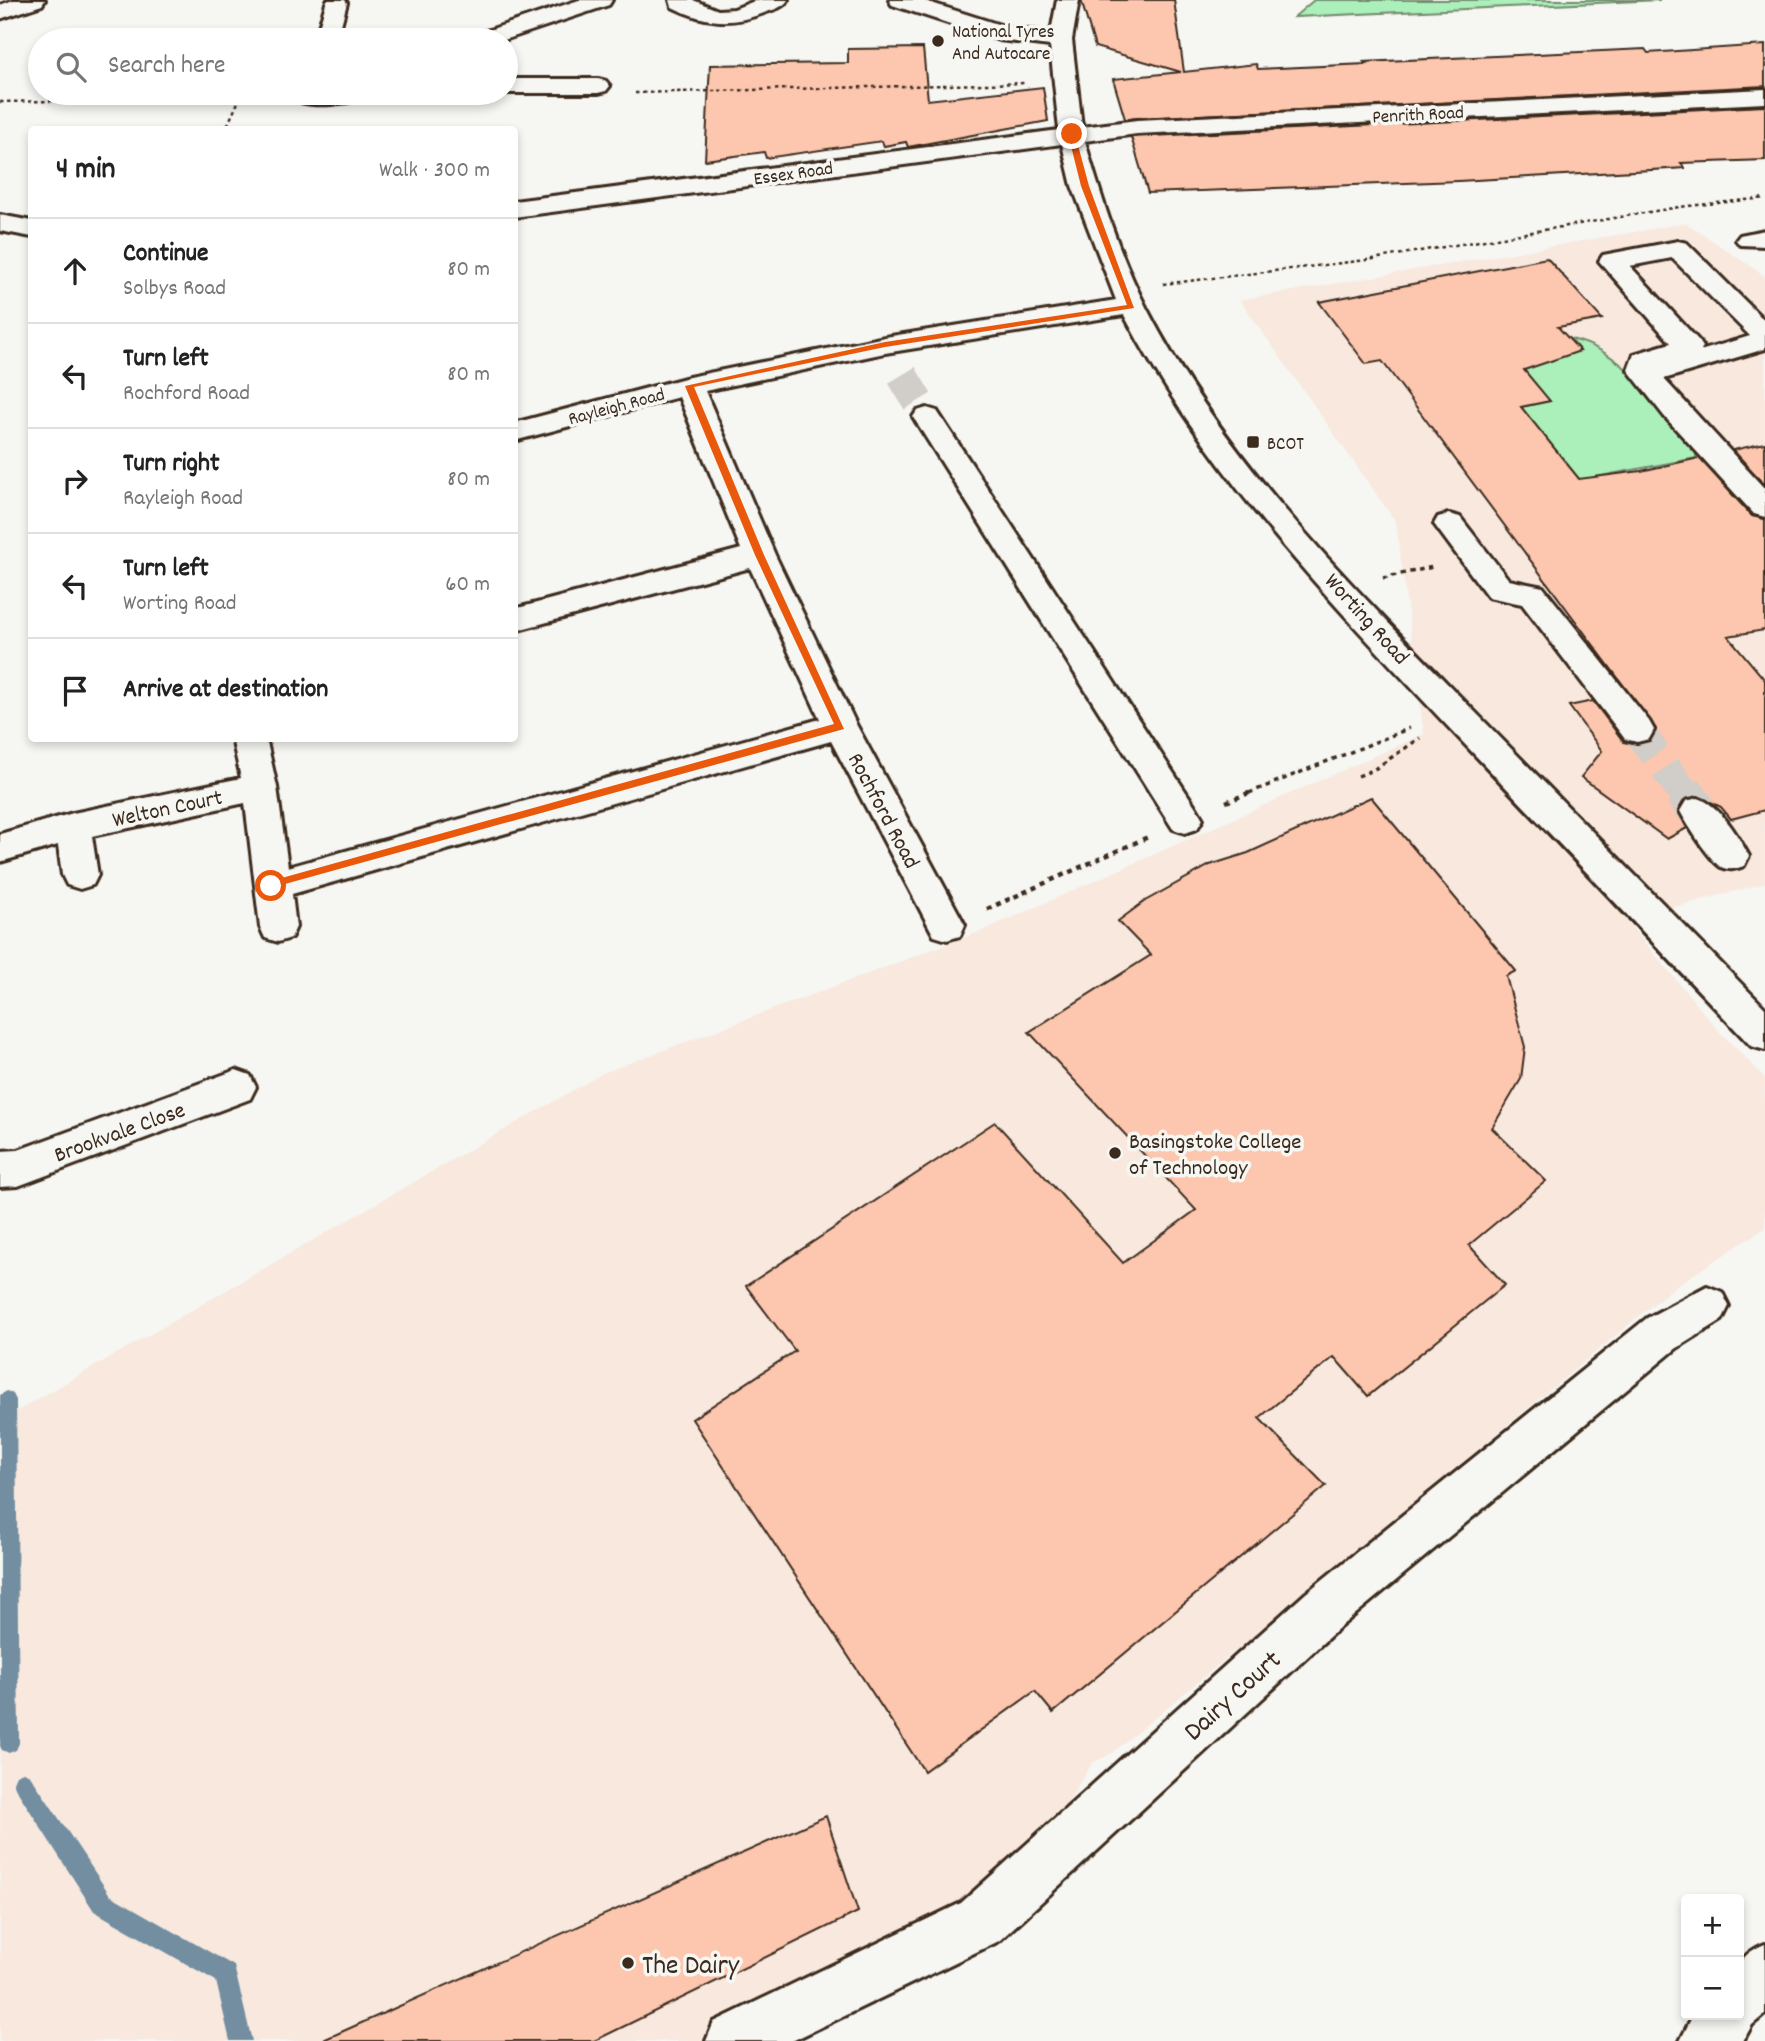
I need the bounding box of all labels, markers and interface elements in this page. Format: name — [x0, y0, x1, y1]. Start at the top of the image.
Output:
place label: National Tyres And Autocare — [952, 20, 1055, 69]
search box — [28, 28, 518, 105]
marker: National Tyres And Autocare — [930, 33, 946, 49]
icon: search — [52, 48, 90, 86]
text: Search here — [108, 48, 226, 85]
street label: Penrith Road — [1372, 101, 1465, 132]
route end — [1056, 118, 1087, 149]
text: 4 min — [56, 150, 115, 193]
text: Walk · 300 m — [379, 155, 490, 188]
street label: Essex Road — [752, 157, 835, 194]
text: Continue — [123, 236, 208, 273]
icon: ahead — [56, 252, 94, 290]
text: 80 m — [447, 254, 490, 287]
text: Solbys Road — [123, 273, 226, 306]
text: Turn left — [123, 341, 209, 378]
icon: left — [56, 357, 94, 395]
text: 80 m — [447, 359, 490, 392]
text: Rochford Road — [123, 378, 250, 411]
street label: Rayleigh Road — [566, 383, 668, 434]
place label: BCOT — [1267, 432, 1304, 459]
marker: BCOT — [1245, 434, 1261, 450]
text: Turn right — [123, 446, 220, 483]
icon: right — [56, 462, 94, 500]
text: 80 m — [447, 464, 490, 497]
text: Rayleigh Road — [123, 483, 243, 516]
text: Turn left — [123, 551, 209, 588]
icon: left — [56, 567, 94, 605]
street label: Worting Road — [1315, 567, 1416, 674]
text: 60 m — [445, 569, 490, 602]
text: Worting Road — [123, 588, 237, 621]
icon: arrive — [56, 672, 94, 710]
text: Arrive at destination — [123, 672, 328, 709]
street label: Rochford Road — [837, 748, 926, 876]
street label: Welton Court — [110, 783, 226, 838]
route start — [255, 870, 286, 901]
street label: Brookvale Close — [50, 1095, 190, 1173]
place label: Basingstoke College of Technology — [1129, 1127, 1301, 1186]
marker: Basingstoke College of Technology — [1107, 1145, 1123, 1161]
street label: Dairy Court — [1176, 1643, 1292, 1753]
map controls — [1681, 1894, 1744, 2020]
button: + — [1681, 1894, 1744, 1957]
place label: The Dairy — [642, 1948, 740, 1988]
marker: The Dairy — [620, 1955, 636, 1971]
button: − — [1681, 1957, 1744, 2020]

